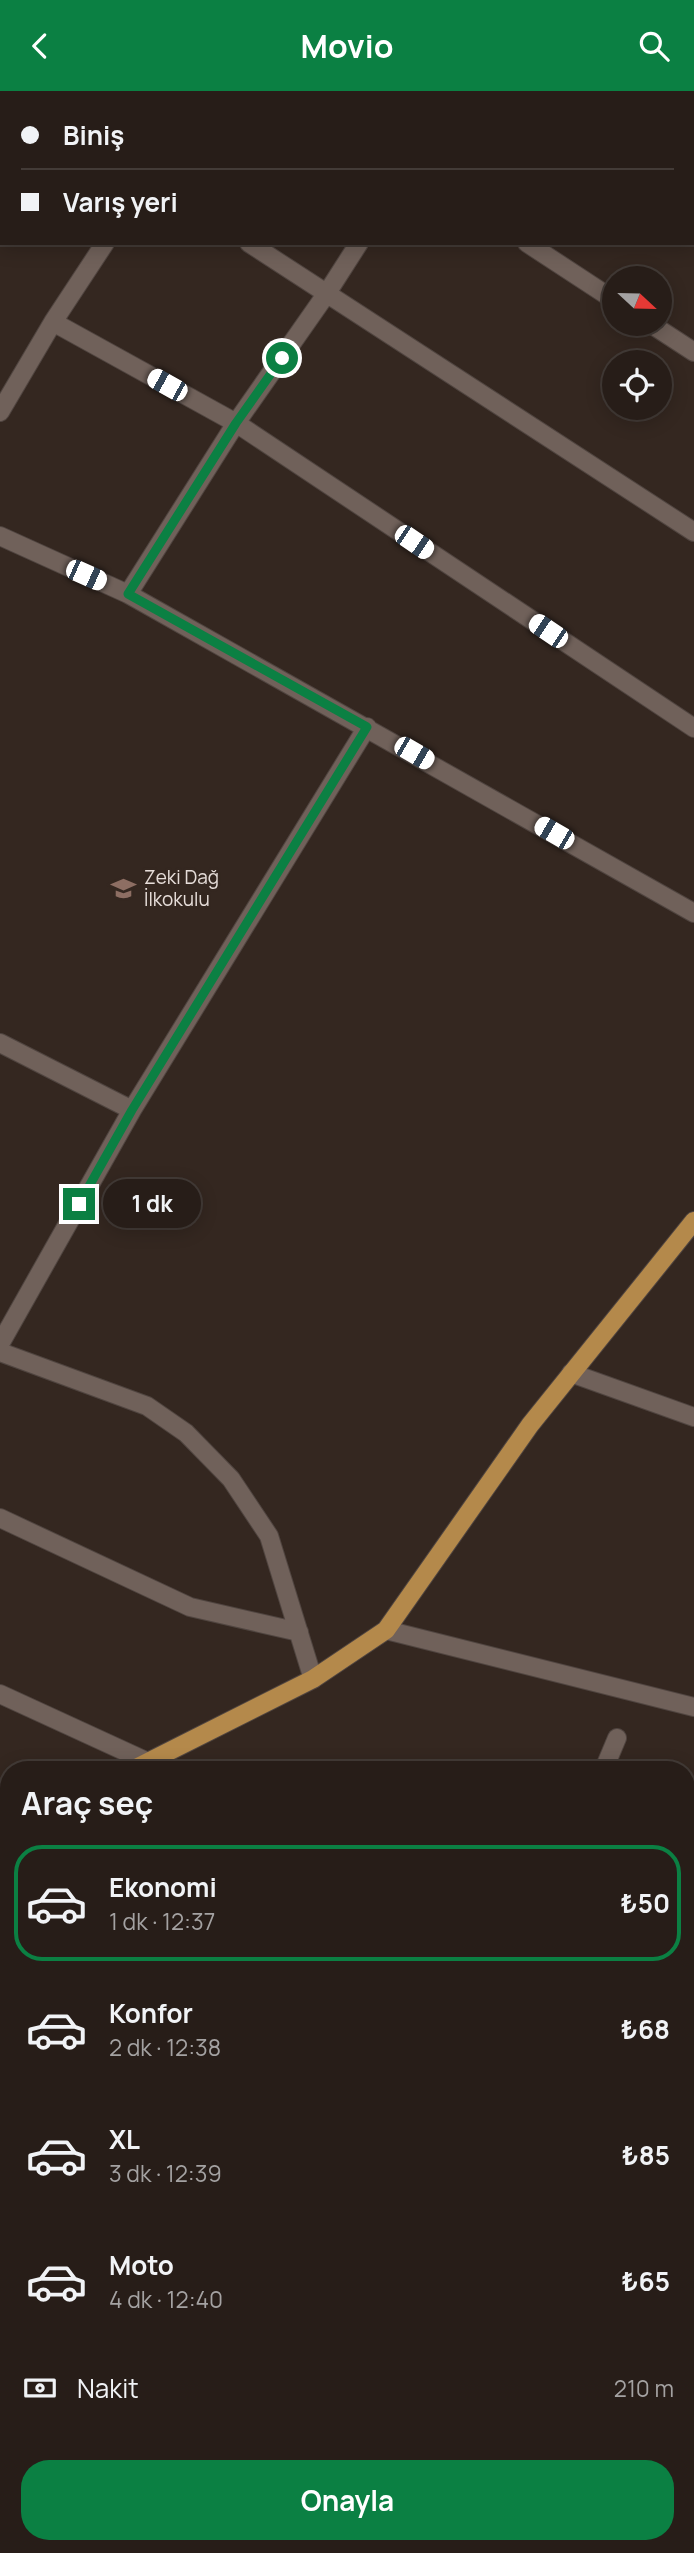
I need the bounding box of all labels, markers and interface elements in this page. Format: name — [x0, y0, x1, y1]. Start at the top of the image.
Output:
text: Movio — [301, 24, 393, 68]
icon: back — [21, 27, 59, 65]
icon: search — [635, 27, 673, 65]
text: Biniş — [63, 117, 124, 153]
text: Varış yeri — [63, 184, 178, 220]
north arrow — [602, 266, 672, 336]
map controls — [602, 266, 672, 420]
route start — [266, 342, 298, 374]
button: locate — [602, 350, 672, 420]
car — [144, 366, 191, 404]
car — [391, 522, 438, 562]
car — [63, 557, 110, 593]
car — [525, 611, 572, 651]
car — [391, 733, 438, 773]
car — [531, 813, 578, 853]
place label: Zeki Dağ İlkokulu — [144, 864, 219, 912]
school or university icon: Zeki Dağ İlkokulu — [110, 874, 138, 902]
callout: 1 dk — [104, 1179, 202, 1229]
text: 1 dk — [131, 1187, 173, 1219]
route end — [63, 1188, 95, 1220]
text: Araç seç — [21, 1781, 153, 1825]
text: Ekonomi — [109, 1869, 217, 1905]
icon: car — [25, 1872, 88, 1935]
text: ₺50 — [620, 1885, 670, 1921]
text: 1 dk · 12:37 — [109, 1905, 215, 1937]
text: Konfor — [109, 1995, 193, 2031]
icon: car — [25, 1998, 88, 2061]
text: ₺68 — [621, 2011, 670, 2047]
text: 2 dk · 12:38 — [109, 2031, 221, 2063]
text: XL — [109, 2121, 140, 2157]
icon: car — [25, 2124, 88, 2187]
text: ₺85 — [622, 2137, 670, 2173]
text: 3 dk · 12:39 — [109, 2157, 222, 2189]
text: Moto — [109, 2247, 174, 2283]
icon: car — [25, 2250, 88, 2313]
text: ₺65 — [621, 2263, 670, 2299]
text: 4 dk · 12:40 — [109, 2283, 223, 2315]
icon: cash — [21, 2369, 59, 2407]
text: Nakit — [77, 2370, 139, 2406]
text: 210 m — [614, 2372, 674, 2404]
button: Onayla — [21, 2460, 674, 2540]

